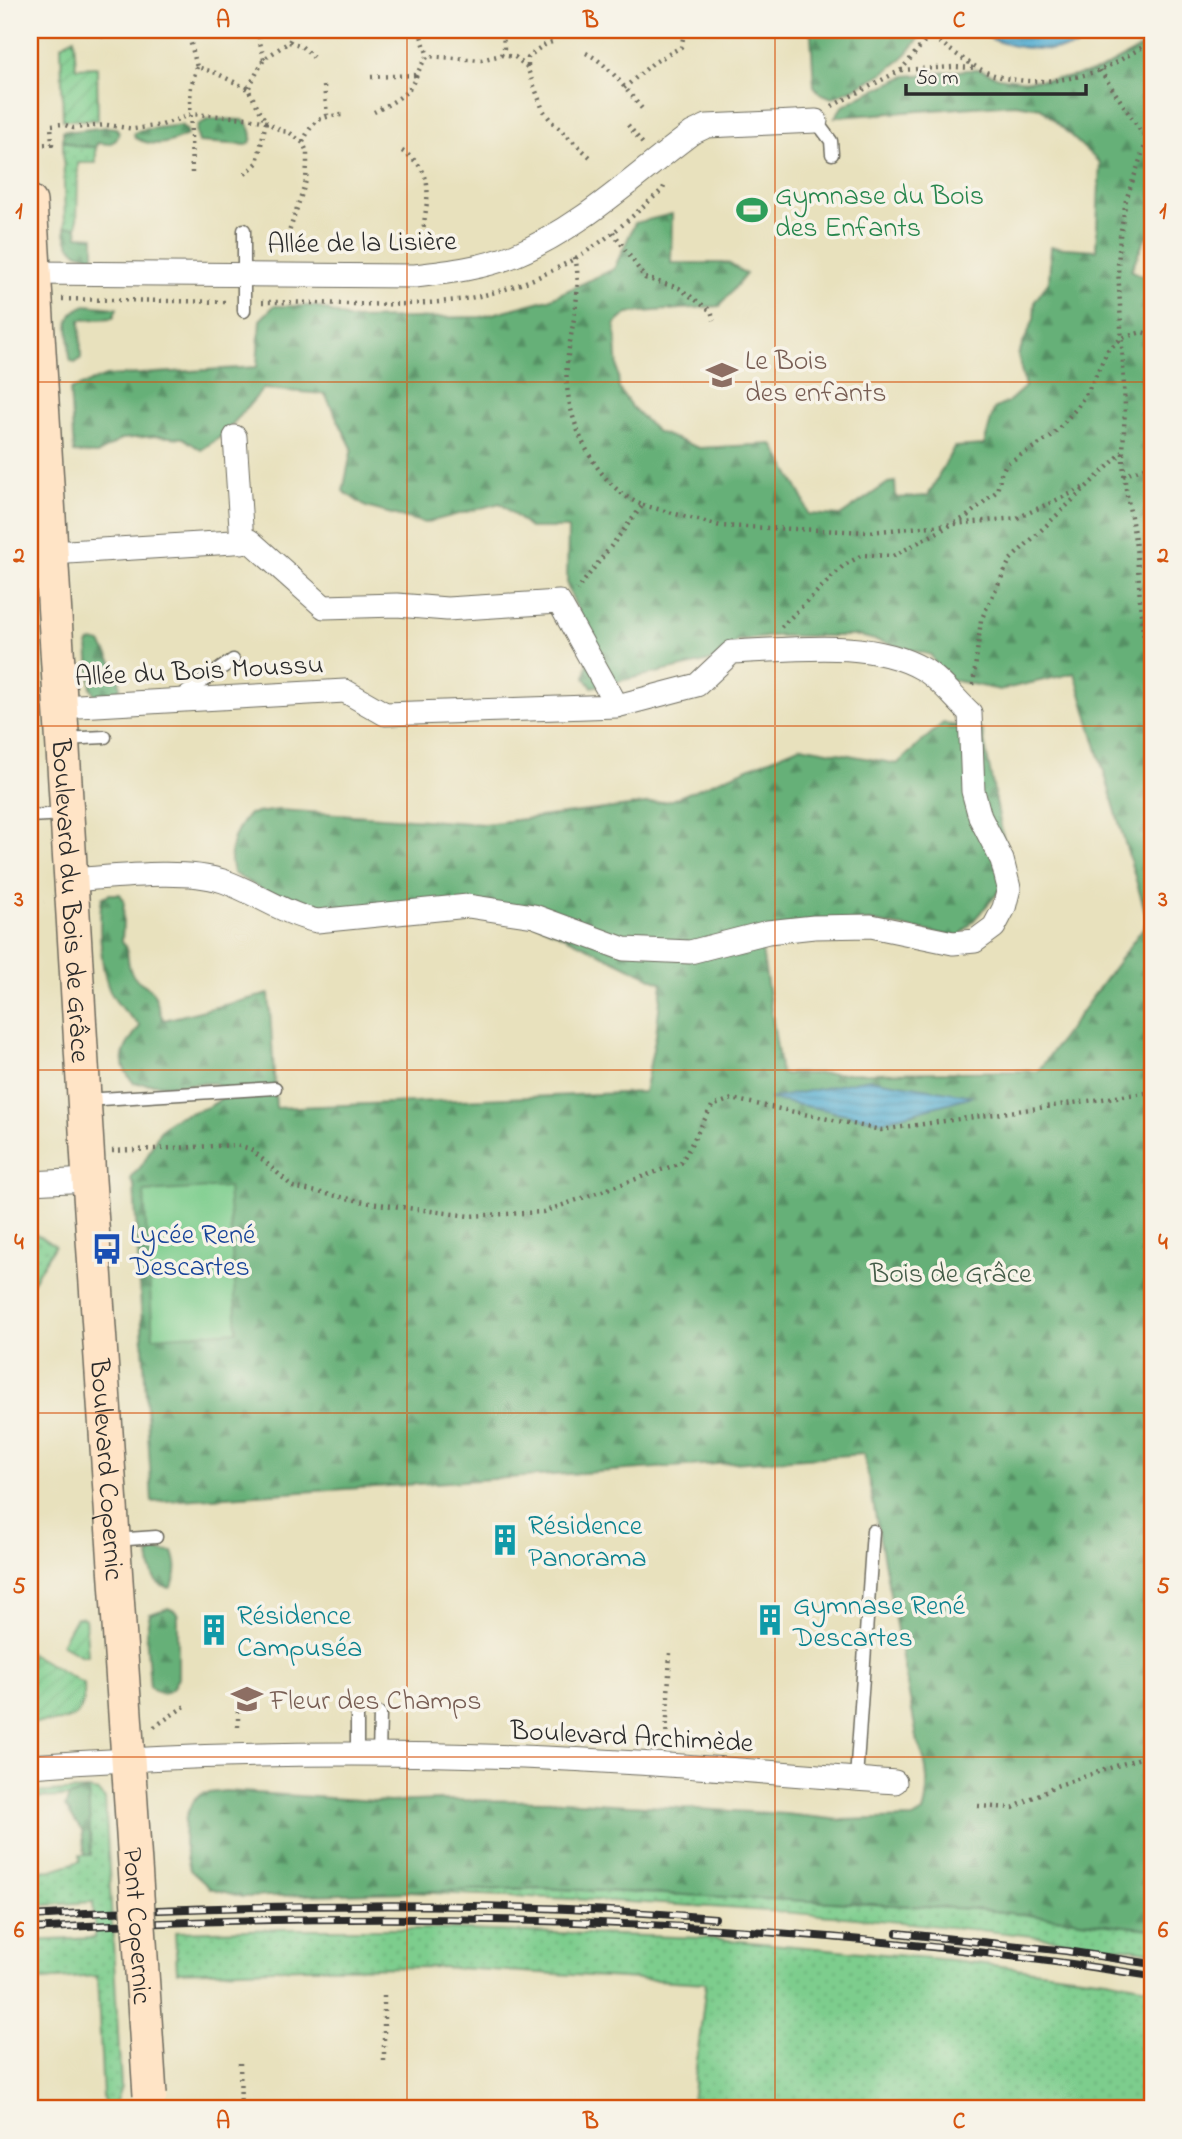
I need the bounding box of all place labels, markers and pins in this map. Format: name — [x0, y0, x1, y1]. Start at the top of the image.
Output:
place label: Gymnase du Bois des Enfants — [775, 177, 984, 250]
sports icon: Gymnase du Bois des Enfants — [735, 193, 769, 227]
place label: Le Bois des enfants — [745, 342, 886, 415]
school or university icon: Le Bois des enfants — [705, 358, 739, 392]
place label: Lycée René Descartes — [129, 1216, 256, 1289]
bus stop icon: Lycée René Descartes — [90, 1232, 124, 1266]
place label: Résidence Panorama — [528, 1507, 647, 1580]
building icon: Résidence Panorama — [488, 1523, 522, 1557]
place label: Gymnase René Descartes — [792, 1587, 965, 1660]
place label: Résidence Campuséa — [237, 1597, 362, 1670]
building icon: Gymnase René Descartes — [753, 1603, 787, 1637]
building icon: Résidence Campuséa — [197, 1613, 231, 1647]
school or university icon: Fleur des Champs — [230, 1682, 264, 1716]
place label: Fleur des Champs — [269, 1682, 482, 1723]

